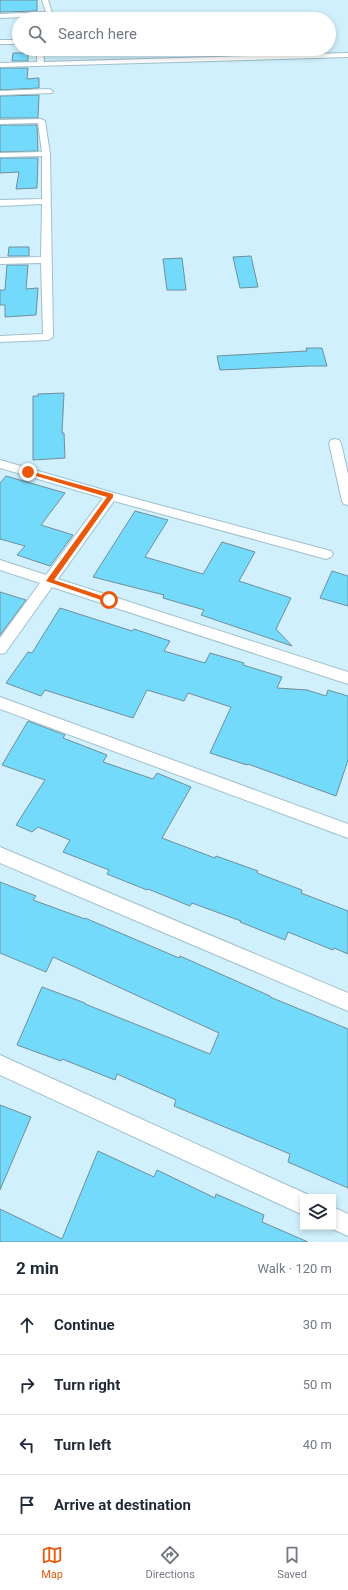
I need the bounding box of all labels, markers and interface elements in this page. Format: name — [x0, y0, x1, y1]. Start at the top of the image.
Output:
search box — [12, 12, 336, 56]
icon: search — [26, 23, 48, 45]
text: Search here — [58, 25, 137, 43]
route end — [19, 463, 37, 481]
route start — [100, 591, 118, 609]
map controls — [300, 1194, 336, 1230]
button: layers — [300, 1194, 336, 1230]
text: 2 min — [16, 1258, 59, 1278]
text: Walk · 120 m — [257, 1261, 332, 1276]
icon: ahead — [16, 1314, 38, 1336]
text: Continue — [54, 1316, 115, 1334]
text: 30 m — [303, 1317, 332, 1332]
icon: right — [16, 1374, 38, 1396]
text: Turn right — [54, 1376, 120, 1394]
text: 50 m — [303, 1377, 332, 1392]
icon: left — [16, 1434, 38, 1456]
text: Turn left — [54, 1436, 111, 1454]
text: 40 m — [303, 1437, 332, 1452]
icon: arrive — [16, 1494, 38, 1516]
text: Arrive at destination — [54, 1496, 191, 1514]
tab: Map — [41, 1544, 63, 1581]
tab: Directions — [145, 1544, 195, 1581]
tab: Saved — [277, 1544, 307, 1581]

